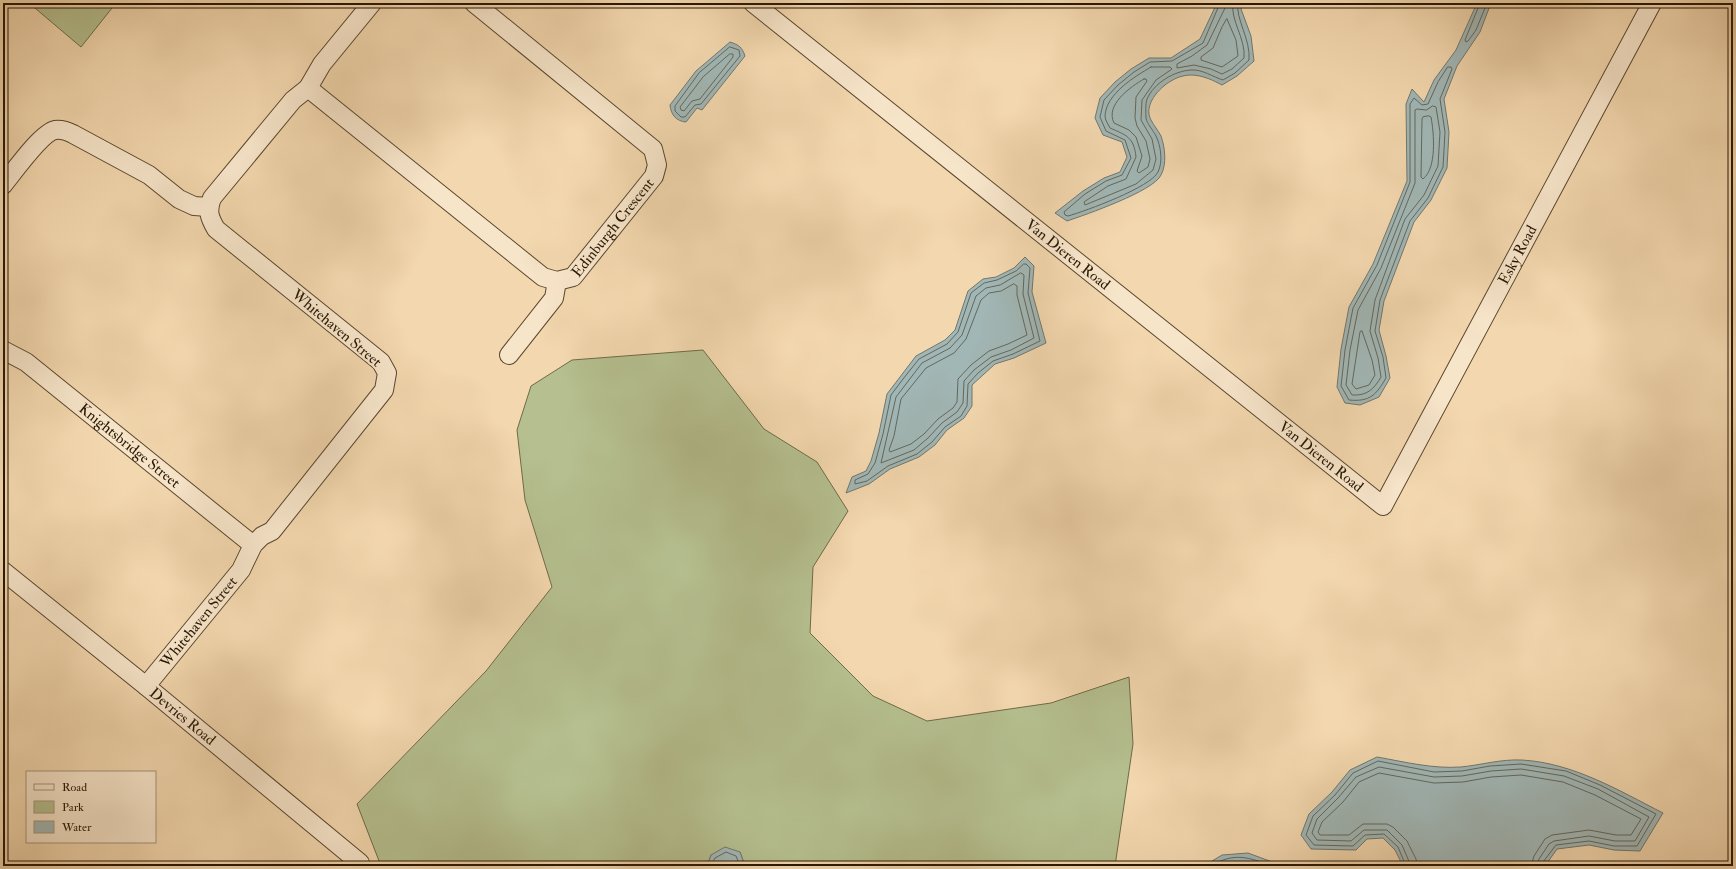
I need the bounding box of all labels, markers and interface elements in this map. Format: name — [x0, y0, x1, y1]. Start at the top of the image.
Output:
street label: Edinburgh Crescent — [568, 174, 659, 281]
street label: Van Dieren Road — [1021, 215, 1114, 295]
street label: Esky Road — [1494, 222, 1542, 288]
street label: Whitehaven Street — [287, 285, 386, 372]
street label: Knightsbridge Street — [75, 399, 184, 493]
street label: Van Dieren Road — [1275, 417, 1367, 497]
street label: Whitehaven Street — [156, 573, 242, 672]
street label: Devries Road — [145, 684, 220, 750]
legend — [26, 771, 156, 843]
text: Road — [62, 780, 87, 795]
text: Park — [62, 800, 84, 815]
text: Water — [61, 820, 92, 835]

